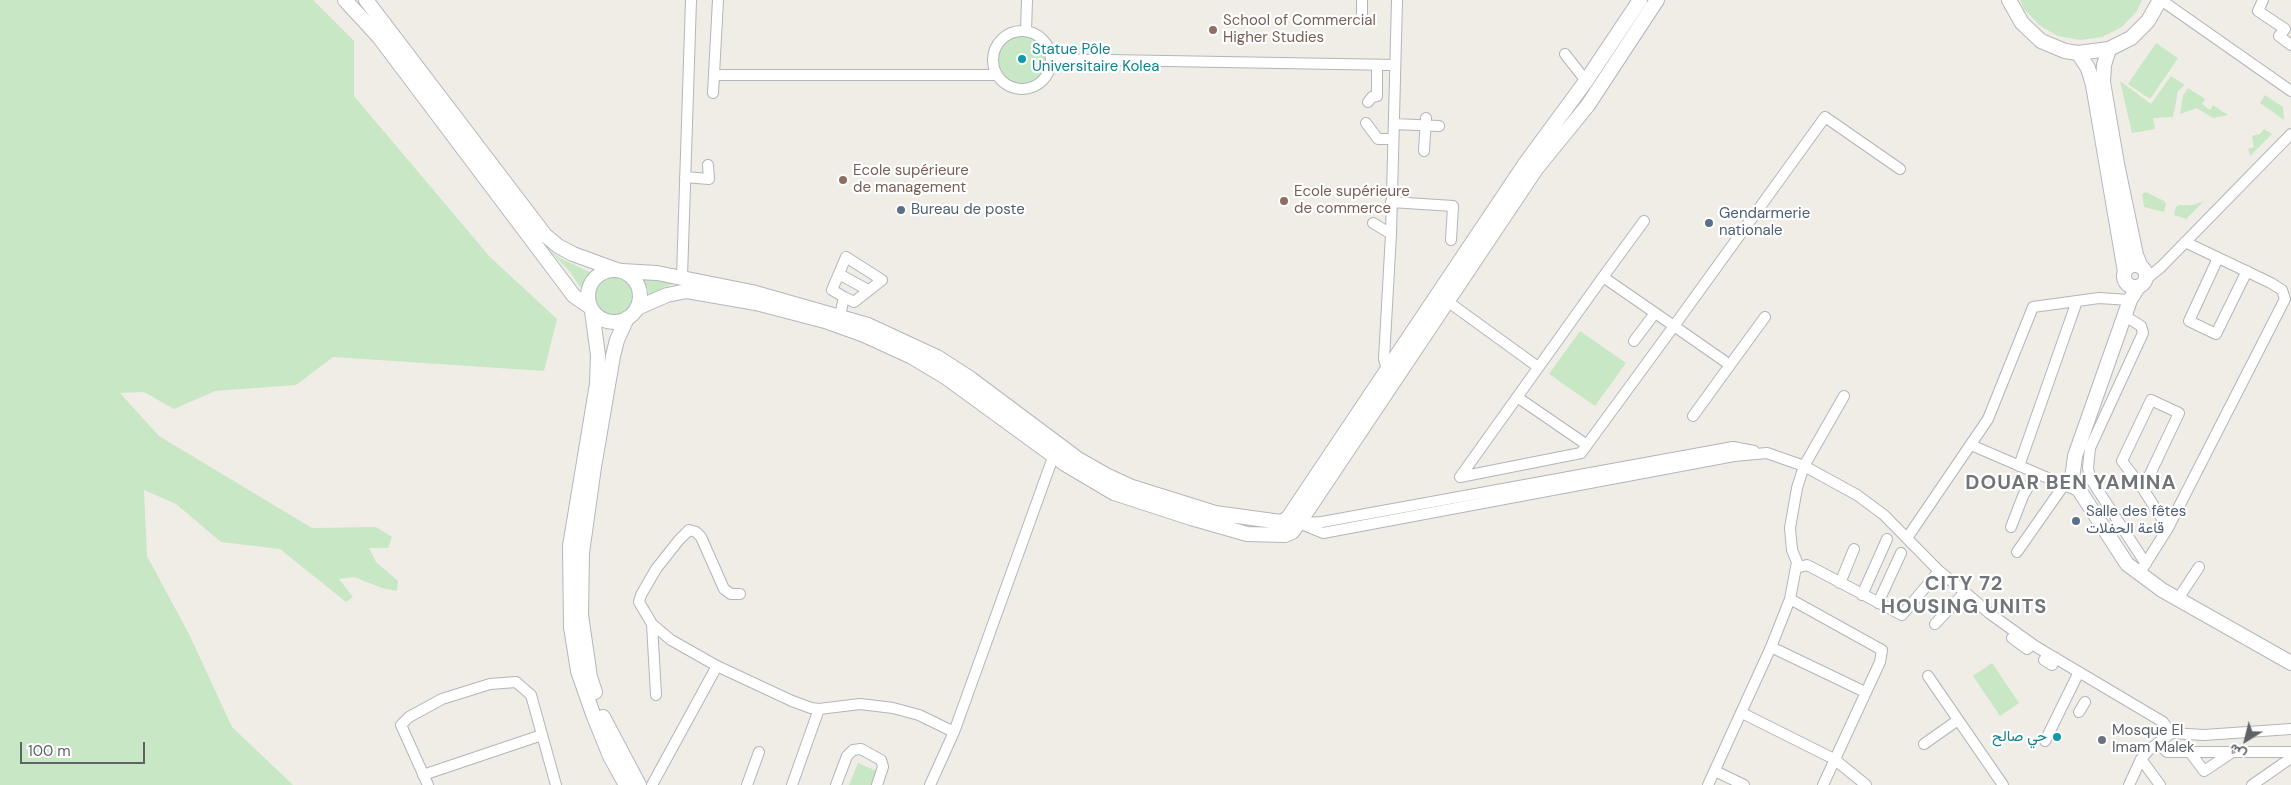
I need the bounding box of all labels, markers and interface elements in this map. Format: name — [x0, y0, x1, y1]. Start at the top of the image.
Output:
place label: School of Commercial Higher Studies — [1223, 12, 1376, 47]
marker: School of Commercial Higher Studies — [1207, 24, 1219, 36]
place label: Statue Pôle Universitaire Kolea — [1032, 41, 1159, 76]
marker: Statue Pôle Universitaire Kolea — [1016, 53, 1028, 65]
place label: Ecole supérieure de management — [853, 162, 969, 197]
marker: Ecole supérieure de management — [837, 174, 849, 186]
place label: Ecole supérieure de commerce — [1294, 183, 1410, 218]
marker: Ecole supérieure de commerce — [1278, 195, 1290, 207]
place label: Bureau de poste — [911, 201, 1025, 219]
marker: Bureau de poste — [895, 204, 907, 216]
place label: Gendarmerie nationale — [1719, 205, 1810, 240]
marker: Gendarmerie nationale — [1703, 217, 1715, 229]
district label: DOUAR BEN YAMINA — [1963, 472, 2179, 496]
place label: Salle des fêtes قاعة الحفلات — [2086, 503, 2186, 538]
marker: Salle des fêtes قاعة الحفلات — [2070, 515, 2082, 527]
district label: CITY 72 HOUSING UNITS — [1879, 573, 2049, 620]
north arrow — [2221, 715, 2271, 765]
place label: Mosque El Imam Malek — [2112, 722, 2195, 757]
place label: حي صالح — [1992, 728, 2047, 746]
marker: حي صالح — [2051, 731, 2063, 743]
scale bar — [22, 732, 148, 764]
marker: Mosque El Imam Malek — [2096, 734, 2108, 746]
text: ش — [2225, 740, 2249, 764]
text: 100 m — [28, 741, 71, 761]

